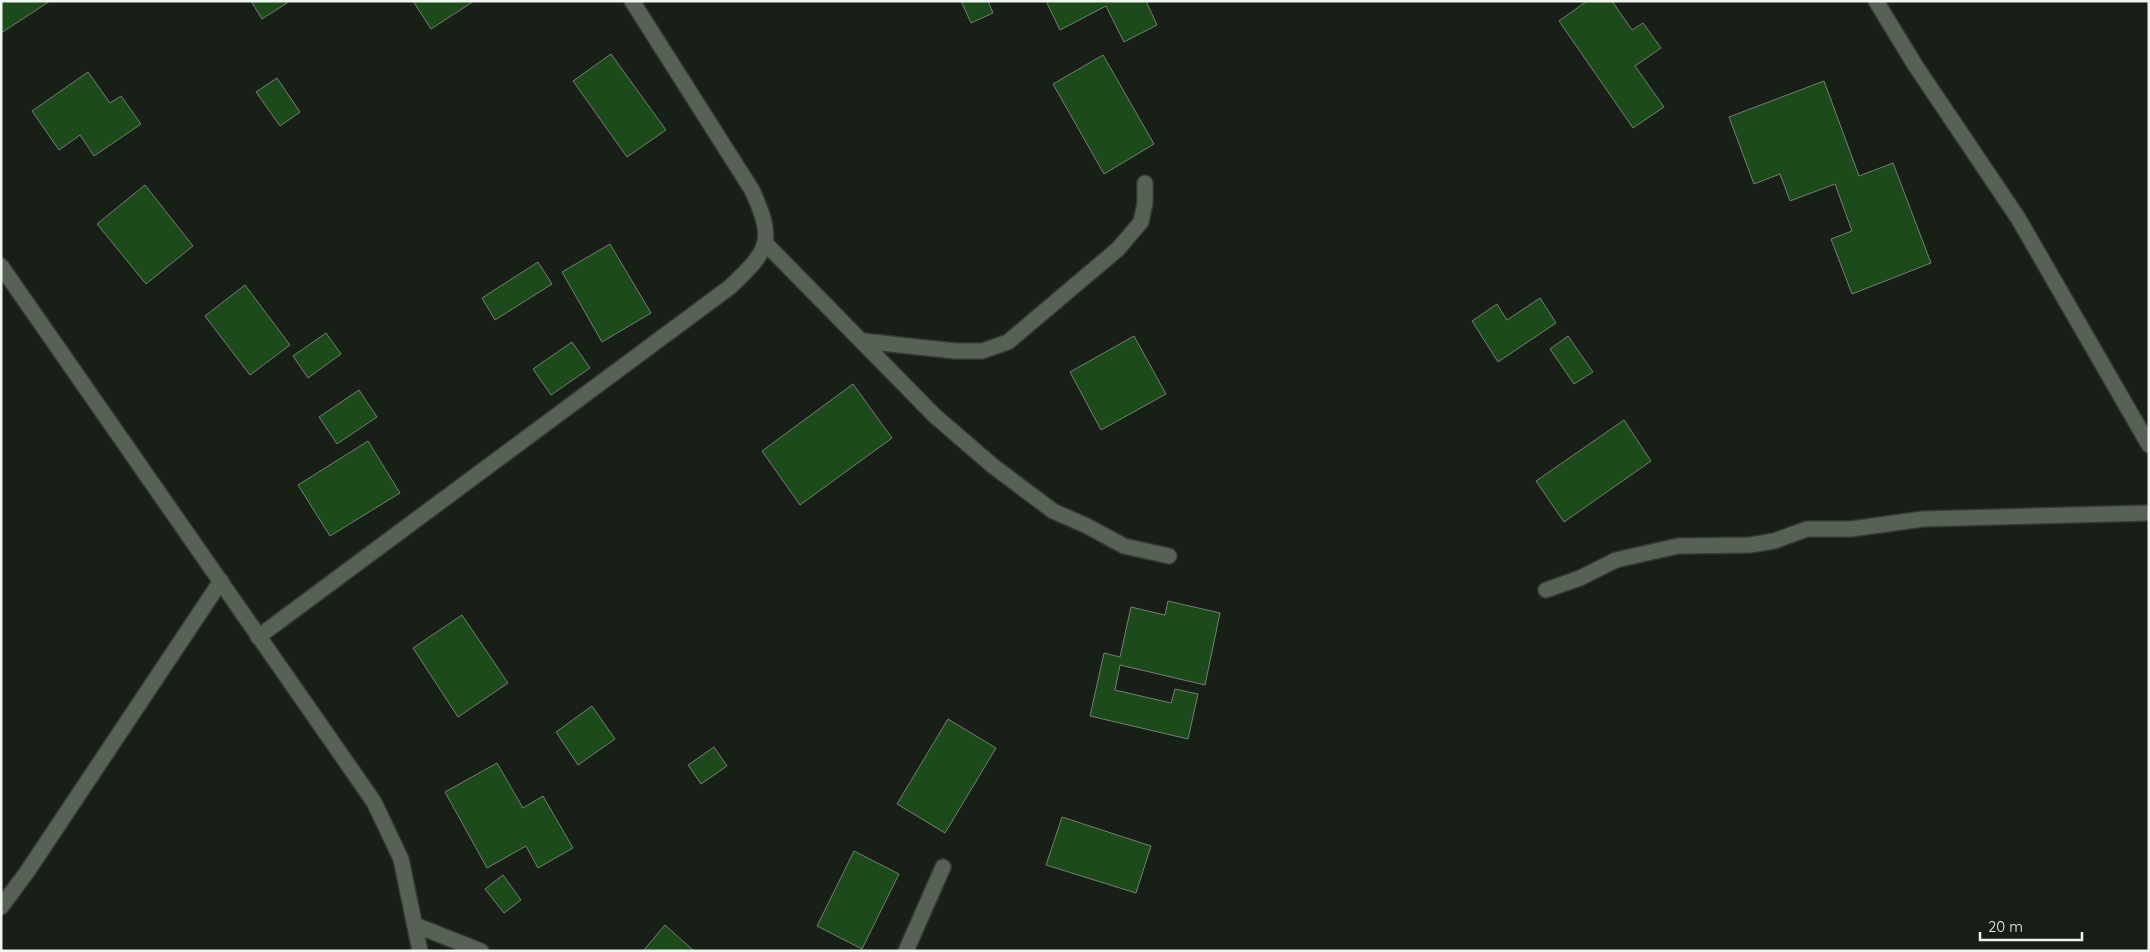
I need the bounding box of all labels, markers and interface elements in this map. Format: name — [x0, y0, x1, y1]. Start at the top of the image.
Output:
scale bar — [1980, 910, 2082, 942]
text: 20 m — [1988, 917, 2023, 936]

